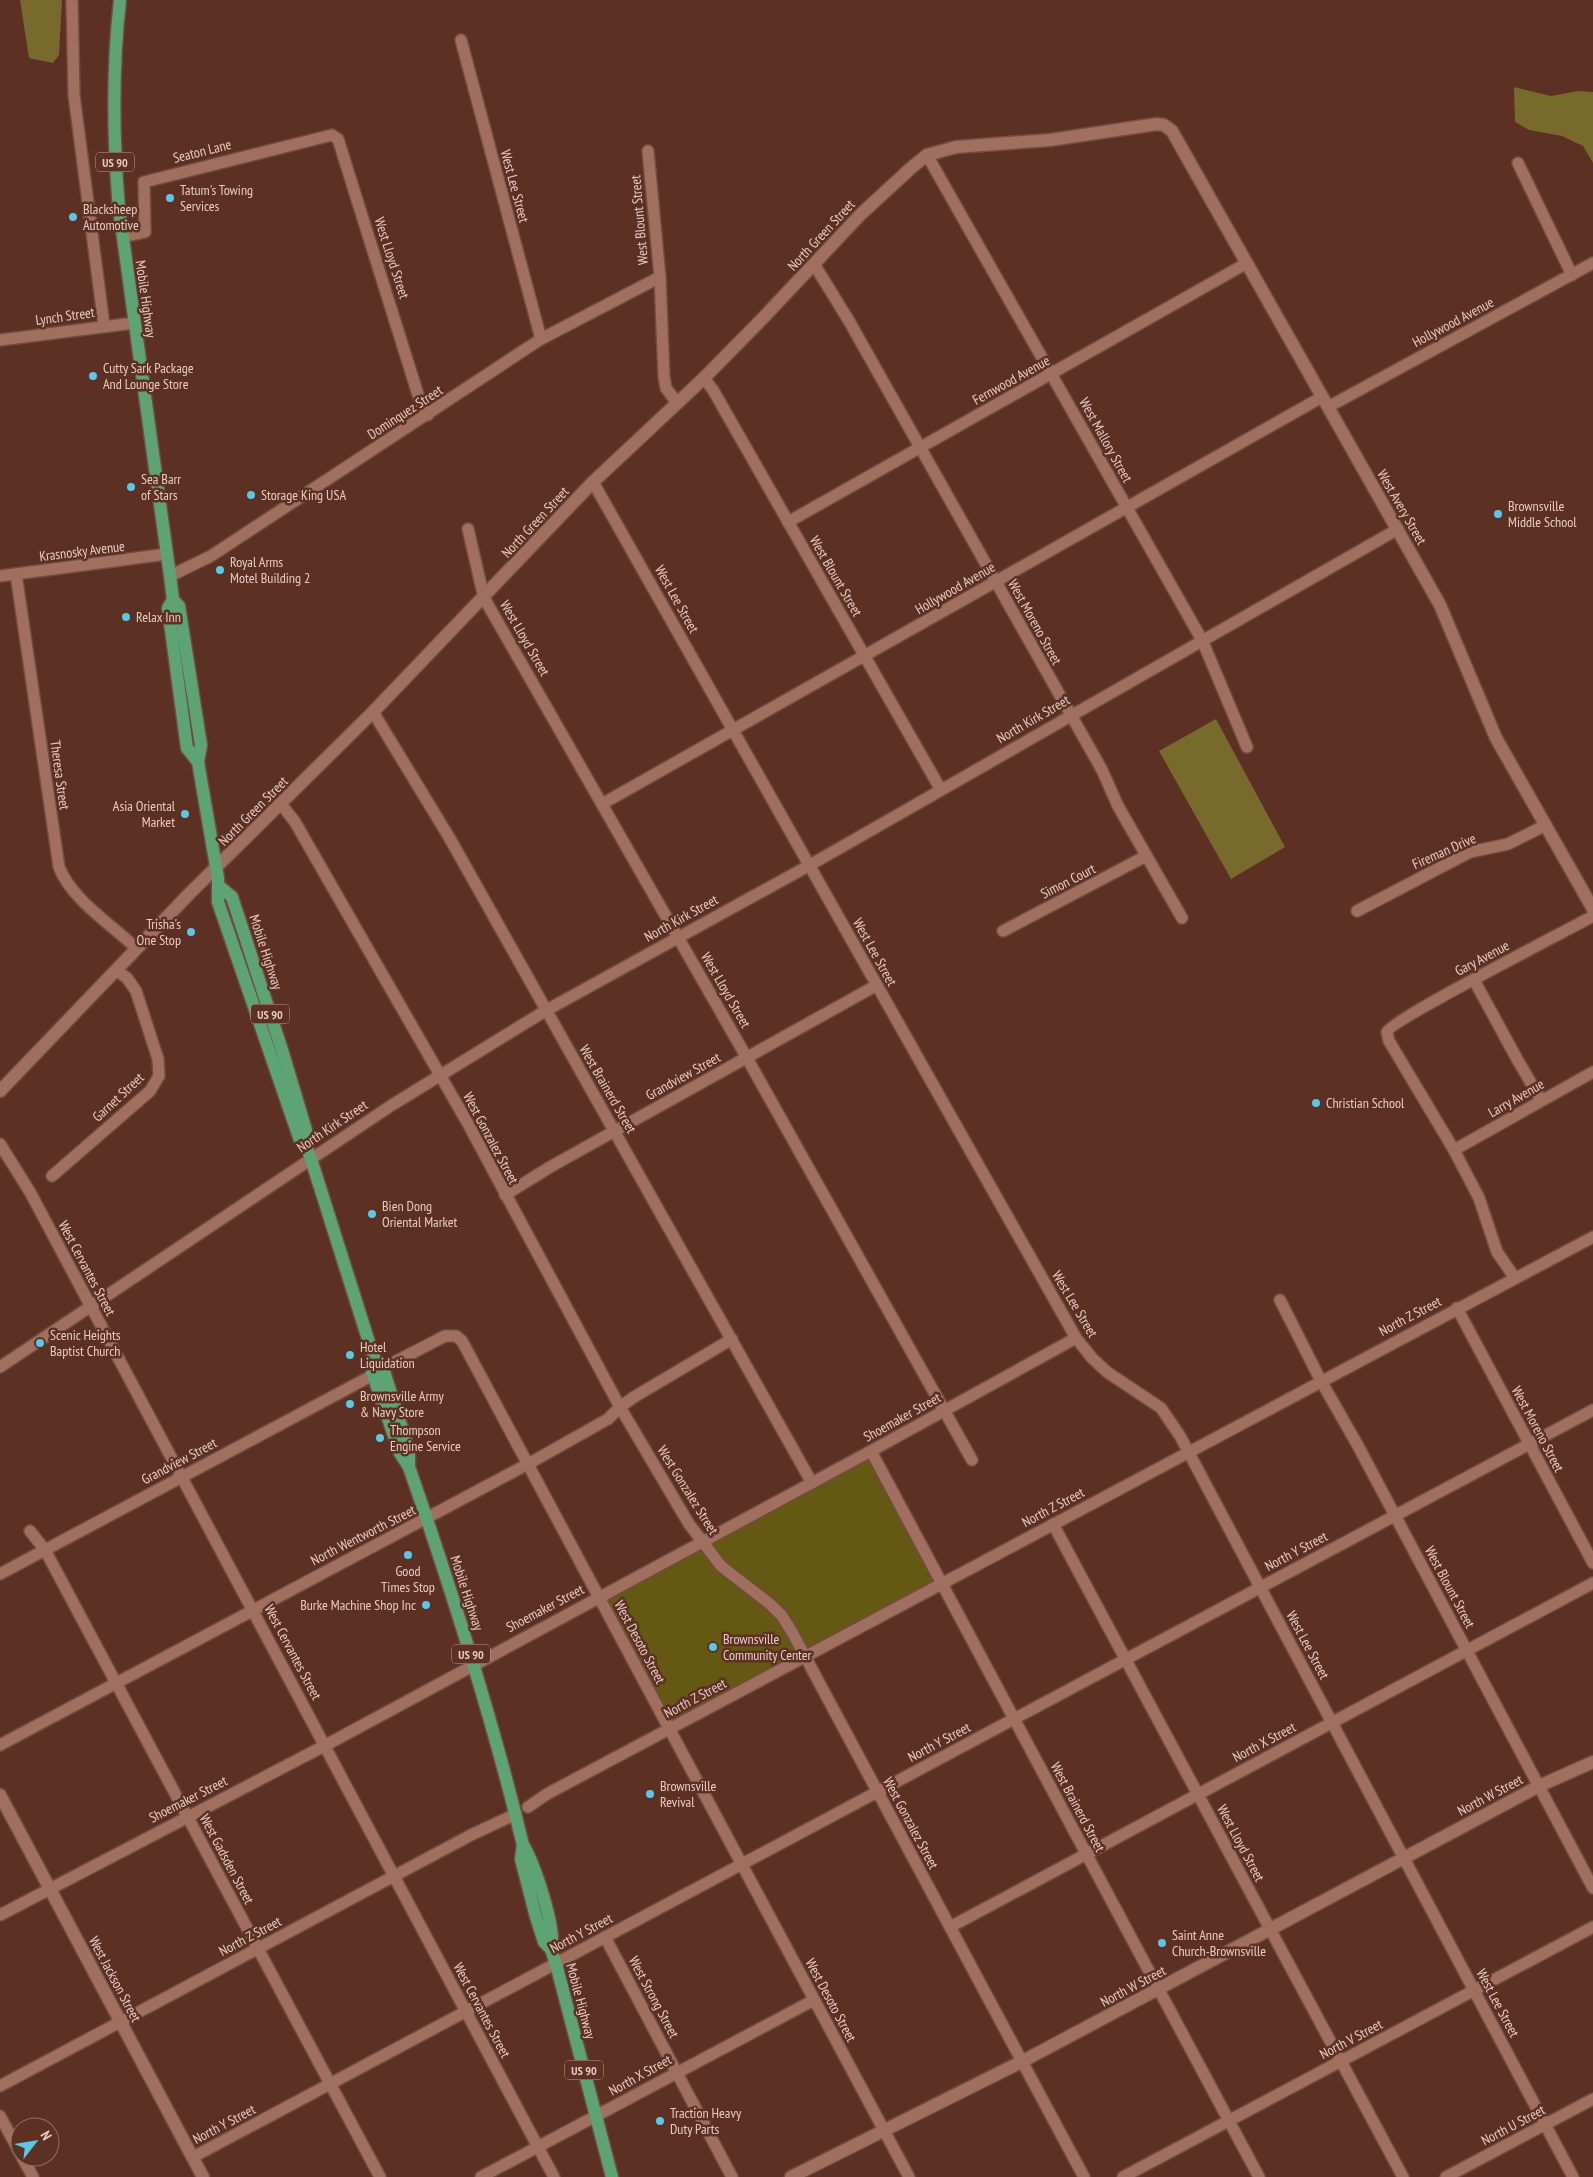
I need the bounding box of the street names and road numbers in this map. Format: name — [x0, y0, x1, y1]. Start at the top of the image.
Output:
street label: Seaton Lane — [171, 135, 233, 167]
street label: West Lee Street — [497, 148, 533, 225]
road number: US 90 — [96, 152, 134, 172]
street label: West Blount Street — [626, 174, 652, 266]
street label: North Green Street — [783, 195, 859, 274]
street label: West Lloyd Street — [370, 215, 414, 301]
street label: Mobile Highway — [132, 259, 160, 340]
street label: Hollywood Avenue — [1409, 293, 1497, 351]
street label: Lynch Street — [34, 303, 96, 329]
street label: Fernwood Avenue — [969, 351, 1053, 409]
street label: Dominquez Street — [364, 381, 446, 443]
street label: West Mallory Street — [1075, 395, 1137, 486]
street label: West Avery Street — [1373, 466, 1431, 548]
street label: North Green Street — [497, 482, 573, 561]
street label: West Blount Street — [806, 532, 866, 620]
street label: Krasnosky Avenue — [38, 537, 126, 565]
street label: Hollywood Avenue — [912, 558, 999, 618]
street label: West Lee Street — [651, 562, 703, 636]
street label: West Moreno Street — [1004, 576, 1066, 668]
street label: West Lloyd Street — [496, 597, 554, 679]
street label: North Kirk Street — [993, 691, 1073, 747]
street label: Theresa Street — [46, 739, 74, 811]
street label: North Green Street — [214, 772, 292, 850]
street label: Fireman Drive — [1409, 829, 1479, 873]
street label: Simon Court — [1037, 859, 1099, 903]
street label: North Kirk Street — [641, 890, 721, 946]
street label: Mobile Highway — [245, 912, 287, 993]
street label: West Lee Street — [849, 915, 901, 989]
street label: Gary Avenue — [1452, 936, 1513, 980]
street label: West Lloyd Street — [697, 949, 755, 1031]
road number: US 90 — [251, 1004, 289, 1024]
street label: West Brainerd Street — [575, 1042, 641, 1137]
street label: Grandview Street — [643, 1048, 724, 1104]
street label: Garnet Street — [88, 1068, 148, 1125]
street label: Larry Avenue — [1485, 1075, 1547, 1121]
street label: West Gonzalez Street — [459, 1089, 523, 1187]
street label: North Kirk Street — [293, 1096, 371, 1156]
street label: West Cervantes Street — [54, 1217, 120, 1319]
street label: West Lee Street — [1048, 1267, 1102, 1341]
street label: North Z Street — [1376, 1292, 1444, 1340]
street label: West Moreno Street — [1508, 1383, 1568, 1475]
street label: Shoemaker Street — [860, 1388, 944, 1446]
street label: Grandview Street — [138, 1434, 220, 1488]
street label: West Gonzalez Street — [653, 1442, 723, 1538]
street label: North Z Street — [1019, 1483, 1087, 1531]
street label: North Wentworth Street — [307, 1501, 419, 1569]
street label: North Y Street — [1262, 1527, 1331, 1575]
street label: West Blount Street — [1421, 1543, 1479, 1631]
street label: Mobile Highway — [446, 1553, 488, 1634]
street label: Shoemaker Street — [503, 1580, 587, 1636]
street label: West Desoto Street — [610, 1597, 670, 1687]
street label: West Cervantes Street — [260, 1601, 326, 1703]
street label: West Lee Street — [1282, 1608, 1334, 1682]
road number: US 90 — [452, 1645, 490, 1664]
street label: North Z Street — [661, 1674, 729, 1722]
street label: North Y Street — [905, 1718, 974, 1766]
street label: North X Street — [1229, 1718, 1299, 1766]
street label: West Brainerd Street — [1047, 1759, 1109, 1855]
street label: North W Street — [1454, 1770, 1526, 1820]
street label: Shoemaker Street — [146, 1771, 230, 1826]
street label: West Gonzalez Street — [879, 1774, 943, 1872]
street label: West Lloyd Street — [1213, 1801, 1269, 1885]
street label: West Gadsden Street — [196, 1811, 258, 1907]
street label: North Y Street — [547, 1909, 616, 1957]
street label: North Z Street — [216, 1912, 284, 1960]
street label: West Jackson Street — [85, 1933, 145, 2025]
street label: West Strong Street — [625, 1953, 683, 2041]
street label: West Desoto Street — [801, 1955, 861, 2045]
street label: West Cervantes Street — [449, 1959, 515, 2061]
street label: Mobile Highway — [562, 1961, 600, 2042]
street label: North W Street — [1097, 1961, 1169, 2011]
street label: West Lee Street — [1472, 1966, 1524, 2040]
street label: North V Street — [1317, 2015, 1386, 2063]
street label: North X Street — [605, 2050, 675, 2100]
road number: US 90 — [565, 2060, 603, 2080]
street label: North Y Street — [190, 2100, 259, 2148]
street label: North U Street — [1478, 2101, 1548, 2149]

